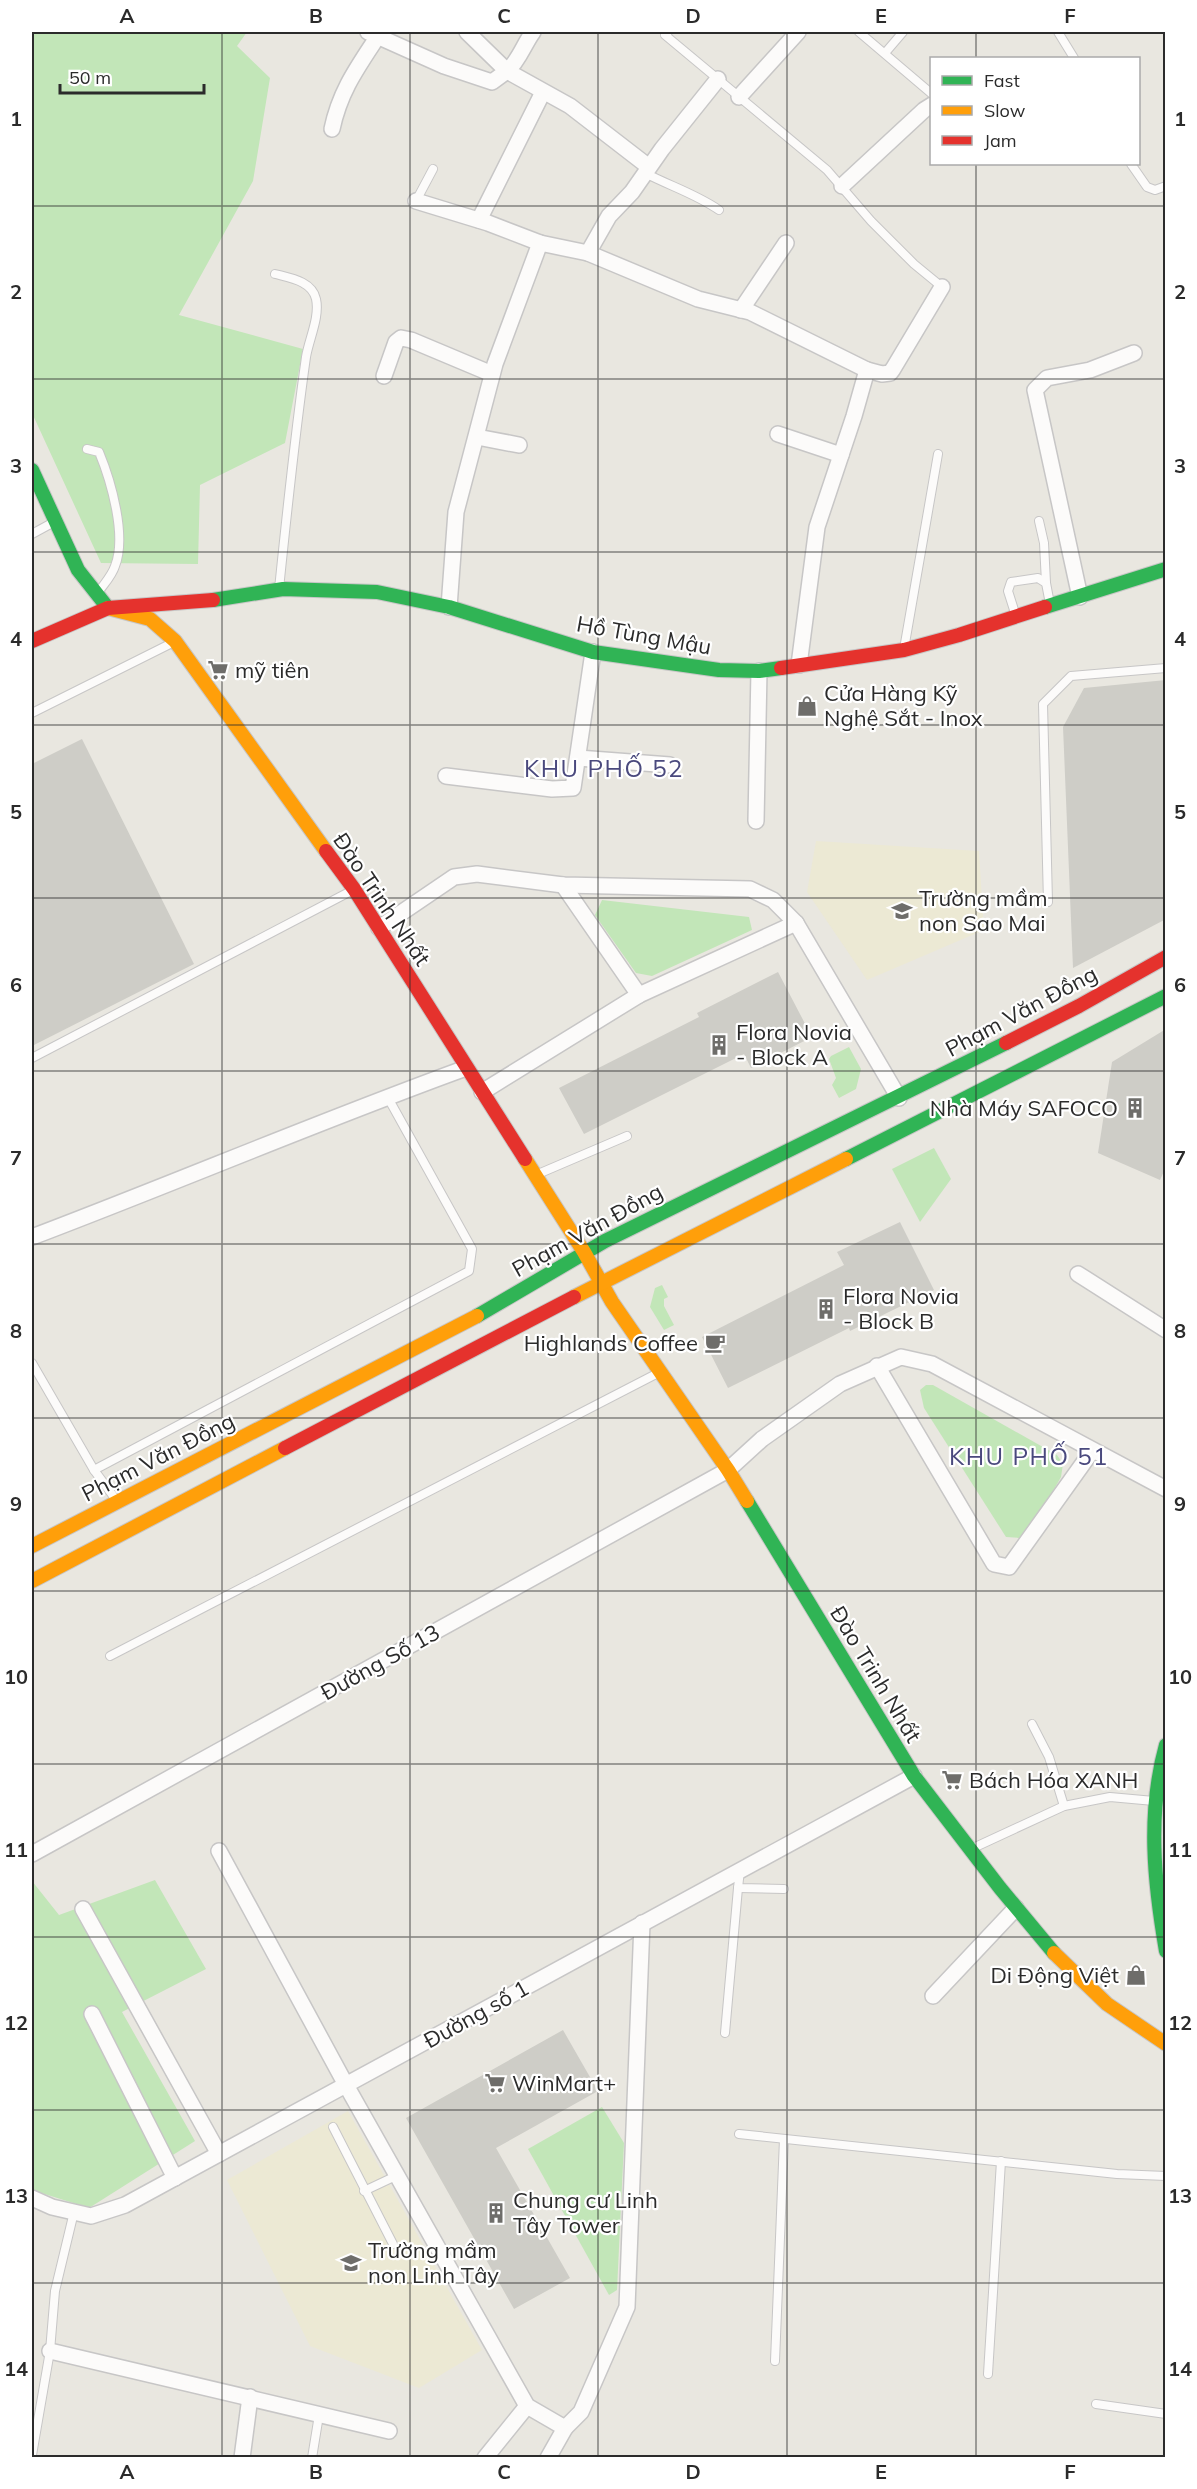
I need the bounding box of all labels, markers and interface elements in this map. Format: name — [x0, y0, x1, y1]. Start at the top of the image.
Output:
text: A — [120, 3, 135, 28]
text: B — [309, 3, 323, 28]
text: C — [497, 3, 511, 28]
text: D — [685, 3, 701, 28]
text: E — [875, 3, 887, 28]
text: F — [1064, 3, 1076, 28]
scale bar — [60, 57, 204, 95]
legend — [930, 57, 1140, 165]
text: 50 m — [69, 66, 111, 89]
text: Fast — [984, 69, 1020, 92]
text: Slow — [984, 99, 1026, 122]
text: 1 — [10, 106, 22, 131]
text: 1 — [1174, 106, 1186, 131]
text: Jam — [984, 129, 1017, 152]
text: 2 — [10, 279, 22, 304]
text: 2 — [1174, 279, 1186, 304]
text: 3 — [10, 453, 22, 478]
text: 3 — [1174, 453, 1186, 478]
street label: Hồ Tùng Mậu — [574, 609, 714, 661]
text: 4 — [10, 626, 22, 651]
text: 4 — [1174, 626, 1186, 651]
place label: mỹ tiên — [235, 656, 309, 684]
supermarket icon: mỹ tiên — [206, 658, 230, 682]
place label: Cửa Hàng Kỹ Nghệ Sắt - Inox — [824, 679, 983, 732]
shop icon: Cửa Hàng Kỹ Nghệ Sắt - Inox — [795, 694, 819, 718]
district label: KHU PHỐ 52 — [524, 753, 684, 783]
text: 5 — [10, 799, 22, 824]
text: 5 — [1174, 799, 1186, 824]
street label: Đào Trinh Nhất — [327, 827, 437, 971]
place label: Trường mầm non Sao Mai — [919, 884, 1048, 937]
school or university icon: Trường mầm non Sao Mai — [890, 899, 914, 923]
street label: Phạm Văn Đồng — [940, 959, 1102, 1063]
text: 6 — [10, 972, 22, 997]
text: 6 — [1174, 972, 1186, 997]
place label: Flora Novia - Block A — [736, 1018, 852, 1071]
building icon: Flora Novia - Block A — [707, 1033, 731, 1057]
place label: Nhà Máy SAFOCO — [930, 1094, 1118, 1122]
building icon: Nhà Máy SAFOCO — [1123, 1096, 1147, 1120]
text: 7 — [10, 1145, 22, 1170]
text: 7 — [1174, 1145, 1186, 1170]
street label: Phạm Văn Đồng — [507, 1177, 667, 1283]
place label: Flora Novia - Block B — [843, 1282, 959, 1335]
building icon: Flora Novia - Block B — [814, 1297, 838, 1321]
text: 8 — [10, 1318, 22, 1343]
text: 8 — [1174, 1318, 1186, 1343]
place label: Highlands Coffee — [524, 1329, 698, 1357]
cafe icon: Highlands Coffee — [703, 1331, 727, 1355]
street label: Phạm Văn Đồng — [77, 1406, 239, 1508]
district label: KHU PHỐ 51 — [949, 1441, 1109, 1471]
text: 9 — [10, 1491, 22, 1516]
text: 9 — [1174, 1491, 1186, 1516]
street label: Đào Trinh Nhất — [824, 1601, 928, 1748]
street label: Đường Số 13 — [315, 1618, 445, 1706]
text: 10 — [4, 1664, 28, 1689]
text: 10 — [1168, 1664, 1192, 1689]
place label: Bách Hóa XANH — [969, 1766, 1138, 1794]
supermarket icon: Bách Hóa XANH — [940, 1768, 964, 1792]
text: 11 — [4, 1837, 28, 1862]
text: 11 — [1168, 1837, 1192, 1862]
place label: Di Động Việt — [990, 1961, 1119, 1989]
shop icon: Di Động Việt — [1124, 1963, 1148, 1987]
street label: Đường số 1 — [418, 1974, 534, 2054]
text: 12 — [4, 2010, 28, 2035]
text: 12 — [1168, 2010, 1192, 2035]
place label: WinMart+ — [512, 2069, 616, 2097]
supermarket icon: WinMart+ — [483, 2071, 507, 2095]
text: 13 — [4, 2183, 28, 2208]
text: 13 — [1168, 2183, 1192, 2208]
place label: Chung cư Linh Tây Tower — [513, 2186, 658, 2239]
building icon: Chung cư Linh Tây Tower — [484, 2201, 508, 2225]
place label: Trường mầm non Linh Tây — [368, 2236, 499, 2289]
school or university icon: Trường mầm non Linh Tây — [339, 2251, 363, 2275]
text: 14 — [4, 2356, 28, 2381]
text: 14 — [1168, 2356, 1192, 2381]
text: A — [120, 2459, 135, 2484]
text: B — [309, 2459, 323, 2484]
text: C — [497, 2459, 511, 2484]
text: D — [685, 2459, 701, 2484]
text: E — [875, 2459, 887, 2484]
text: F — [1064, 2459, 1076, 2484]

